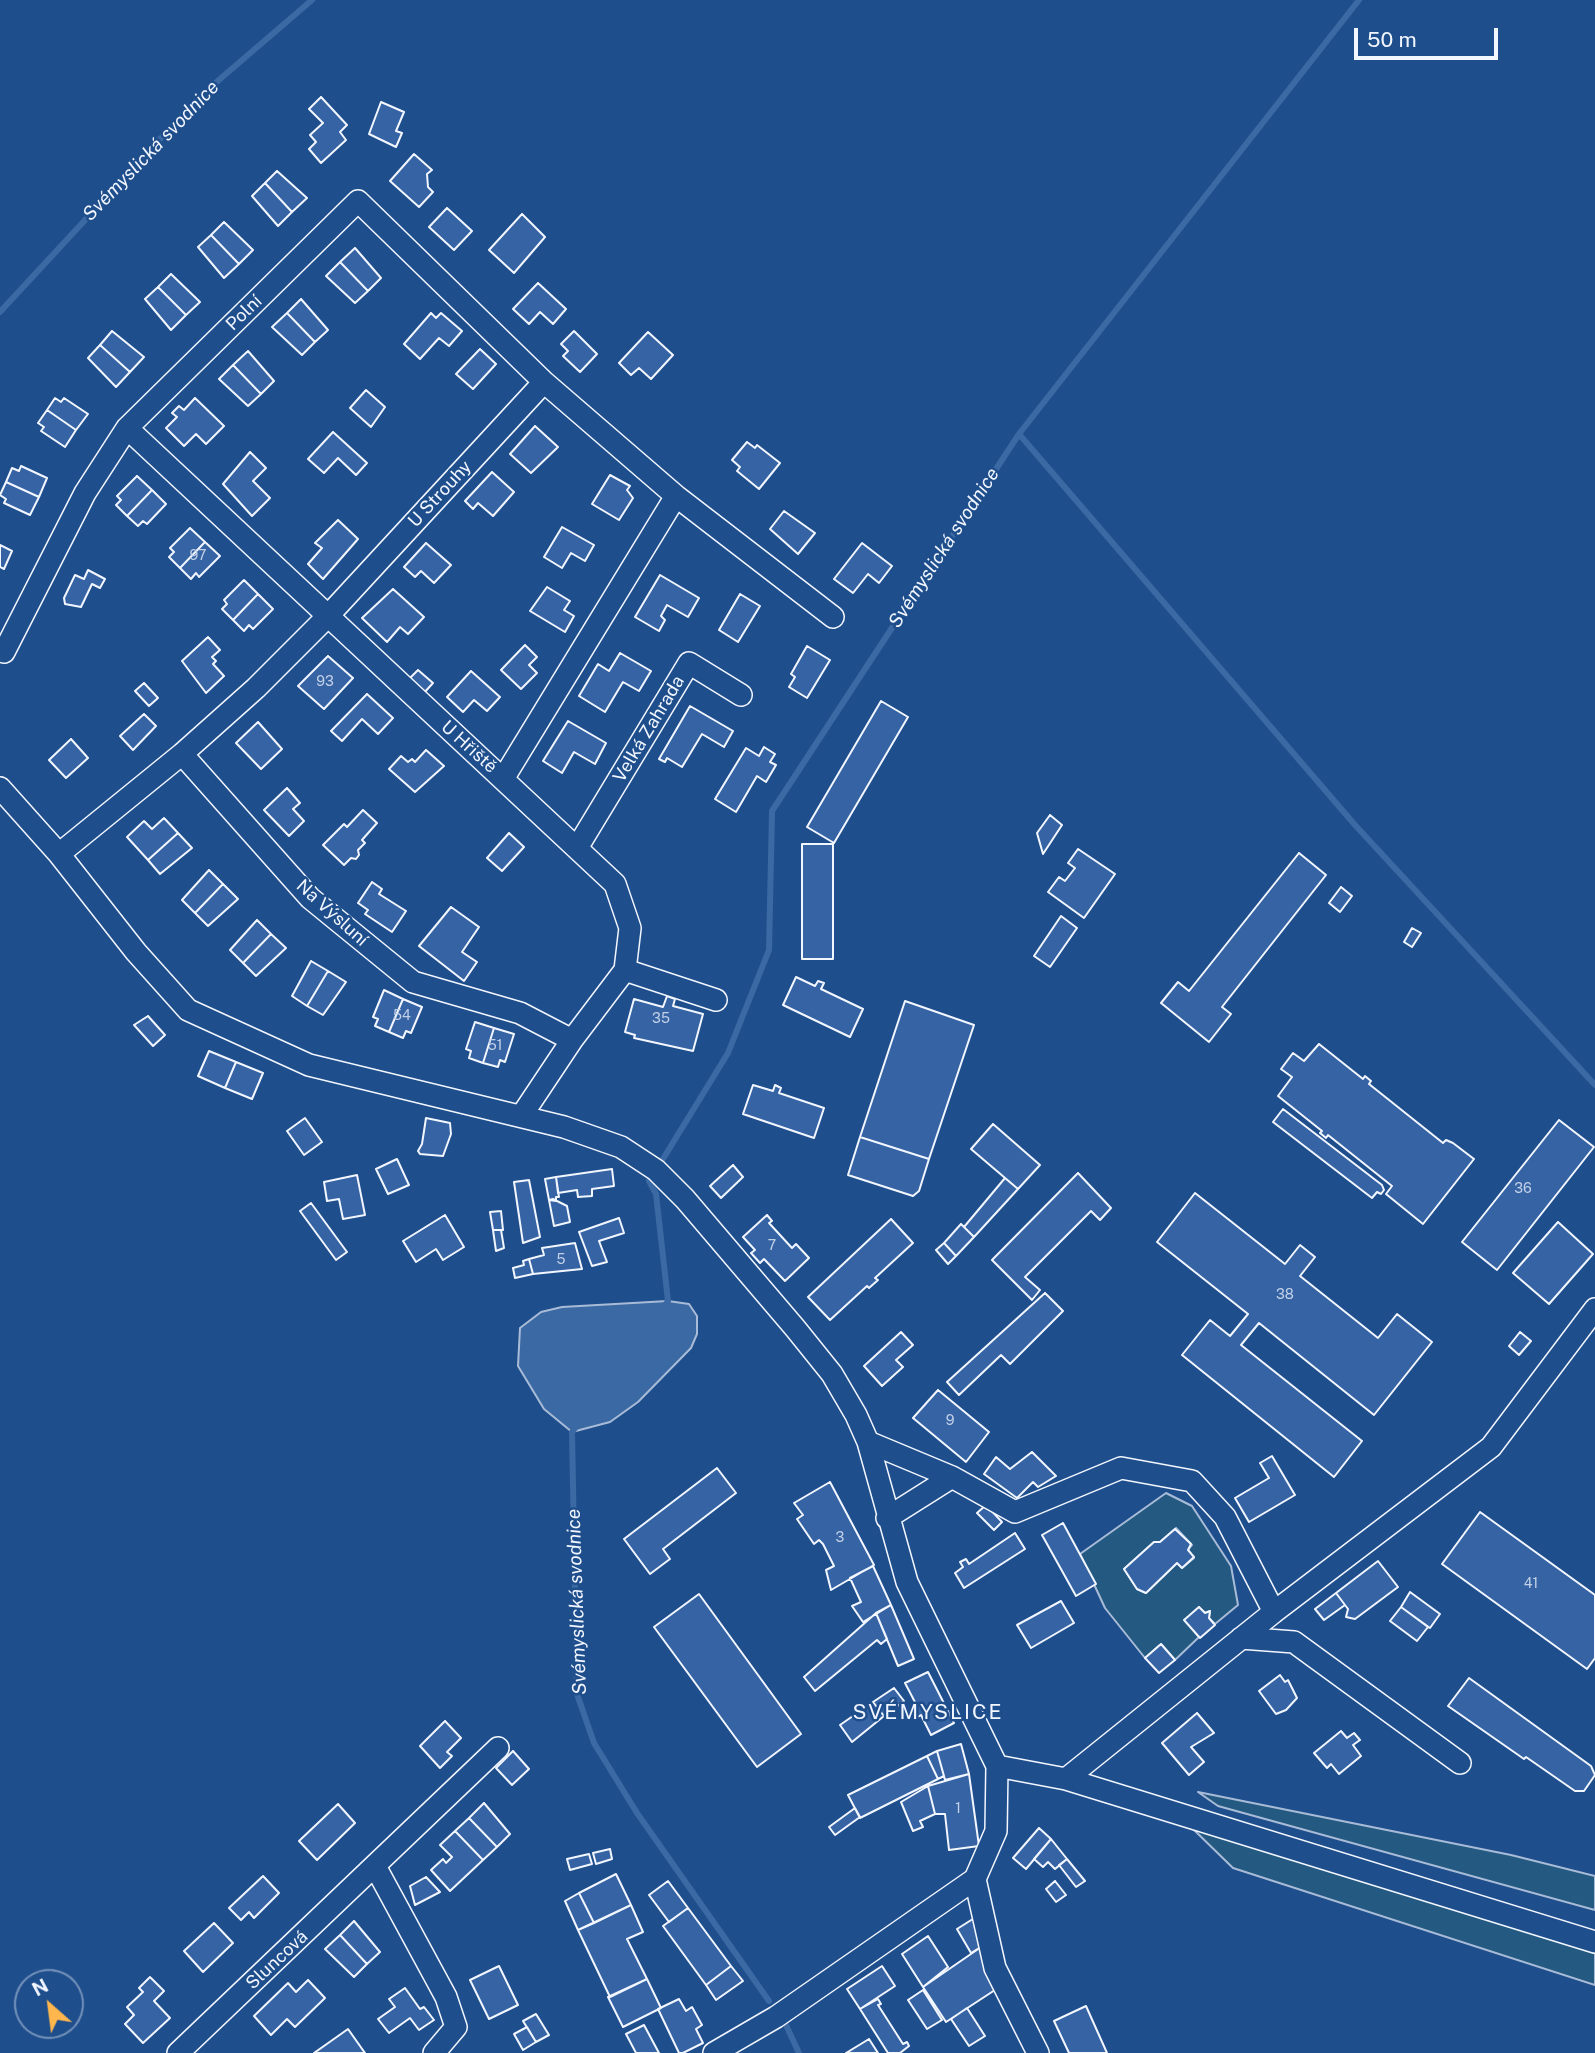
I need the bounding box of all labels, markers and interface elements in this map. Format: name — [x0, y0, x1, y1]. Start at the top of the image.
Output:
scale bar — [1357, 14, 1500, 58]
text: 50 m — [1367, 27, 1417, 52]
water label: Svémyslická svodnice — [78, 76, 224, 226]
street label: Polní — [222, 291, 266, 335]
street label: U Strouhy — [404, 456, 476, 532]
water label: Svémyslická svodnice — [884, 464, 1004, 632]
house number: 97 — [190, 548, 206, 564]
street label: Velká Zahrada — [609, 672, 689, 786]
house number: 93 — [316, 674, 334, 690]
street label: U Hřiště — [436, 716, 502, 778]
street label: Na Výsluní — [292, 875, 372, 951]
house number: 54 — [393, 1008, 411, 1024]
house number: 35 — [652, 1011, 670, 1027]
house number: 51 — [488, 1038, 502, 1054]
house number: 36 — [1514, 1181, 1532, 1197]
house number: 7 — [768, 1238, 776, 1254]
house number: 5 — [557, 1252, 565, 1268]
house number: 38 — [1276, 1287, 1294, 1303]
house number: 9 — [946, 1413, 954, 1429]
water label: Svémyslická svodnice — [562, 1509, 592, 1695]
house number: 3 — [836, 1530, 844, 1546]
house number: 41 — [1524, 1576, 1538, 1592]
district label: SVÉMYSLICE — [854, 1700, 1002, 1726]
house number: 1 — [955, 1801, 961, 1817]
street label: Sluncová — [242, 1926, 312, 1994]
north arrow — [14, 1969, 84, 2039]
text: N — [28, 1974, 52, 2000]

